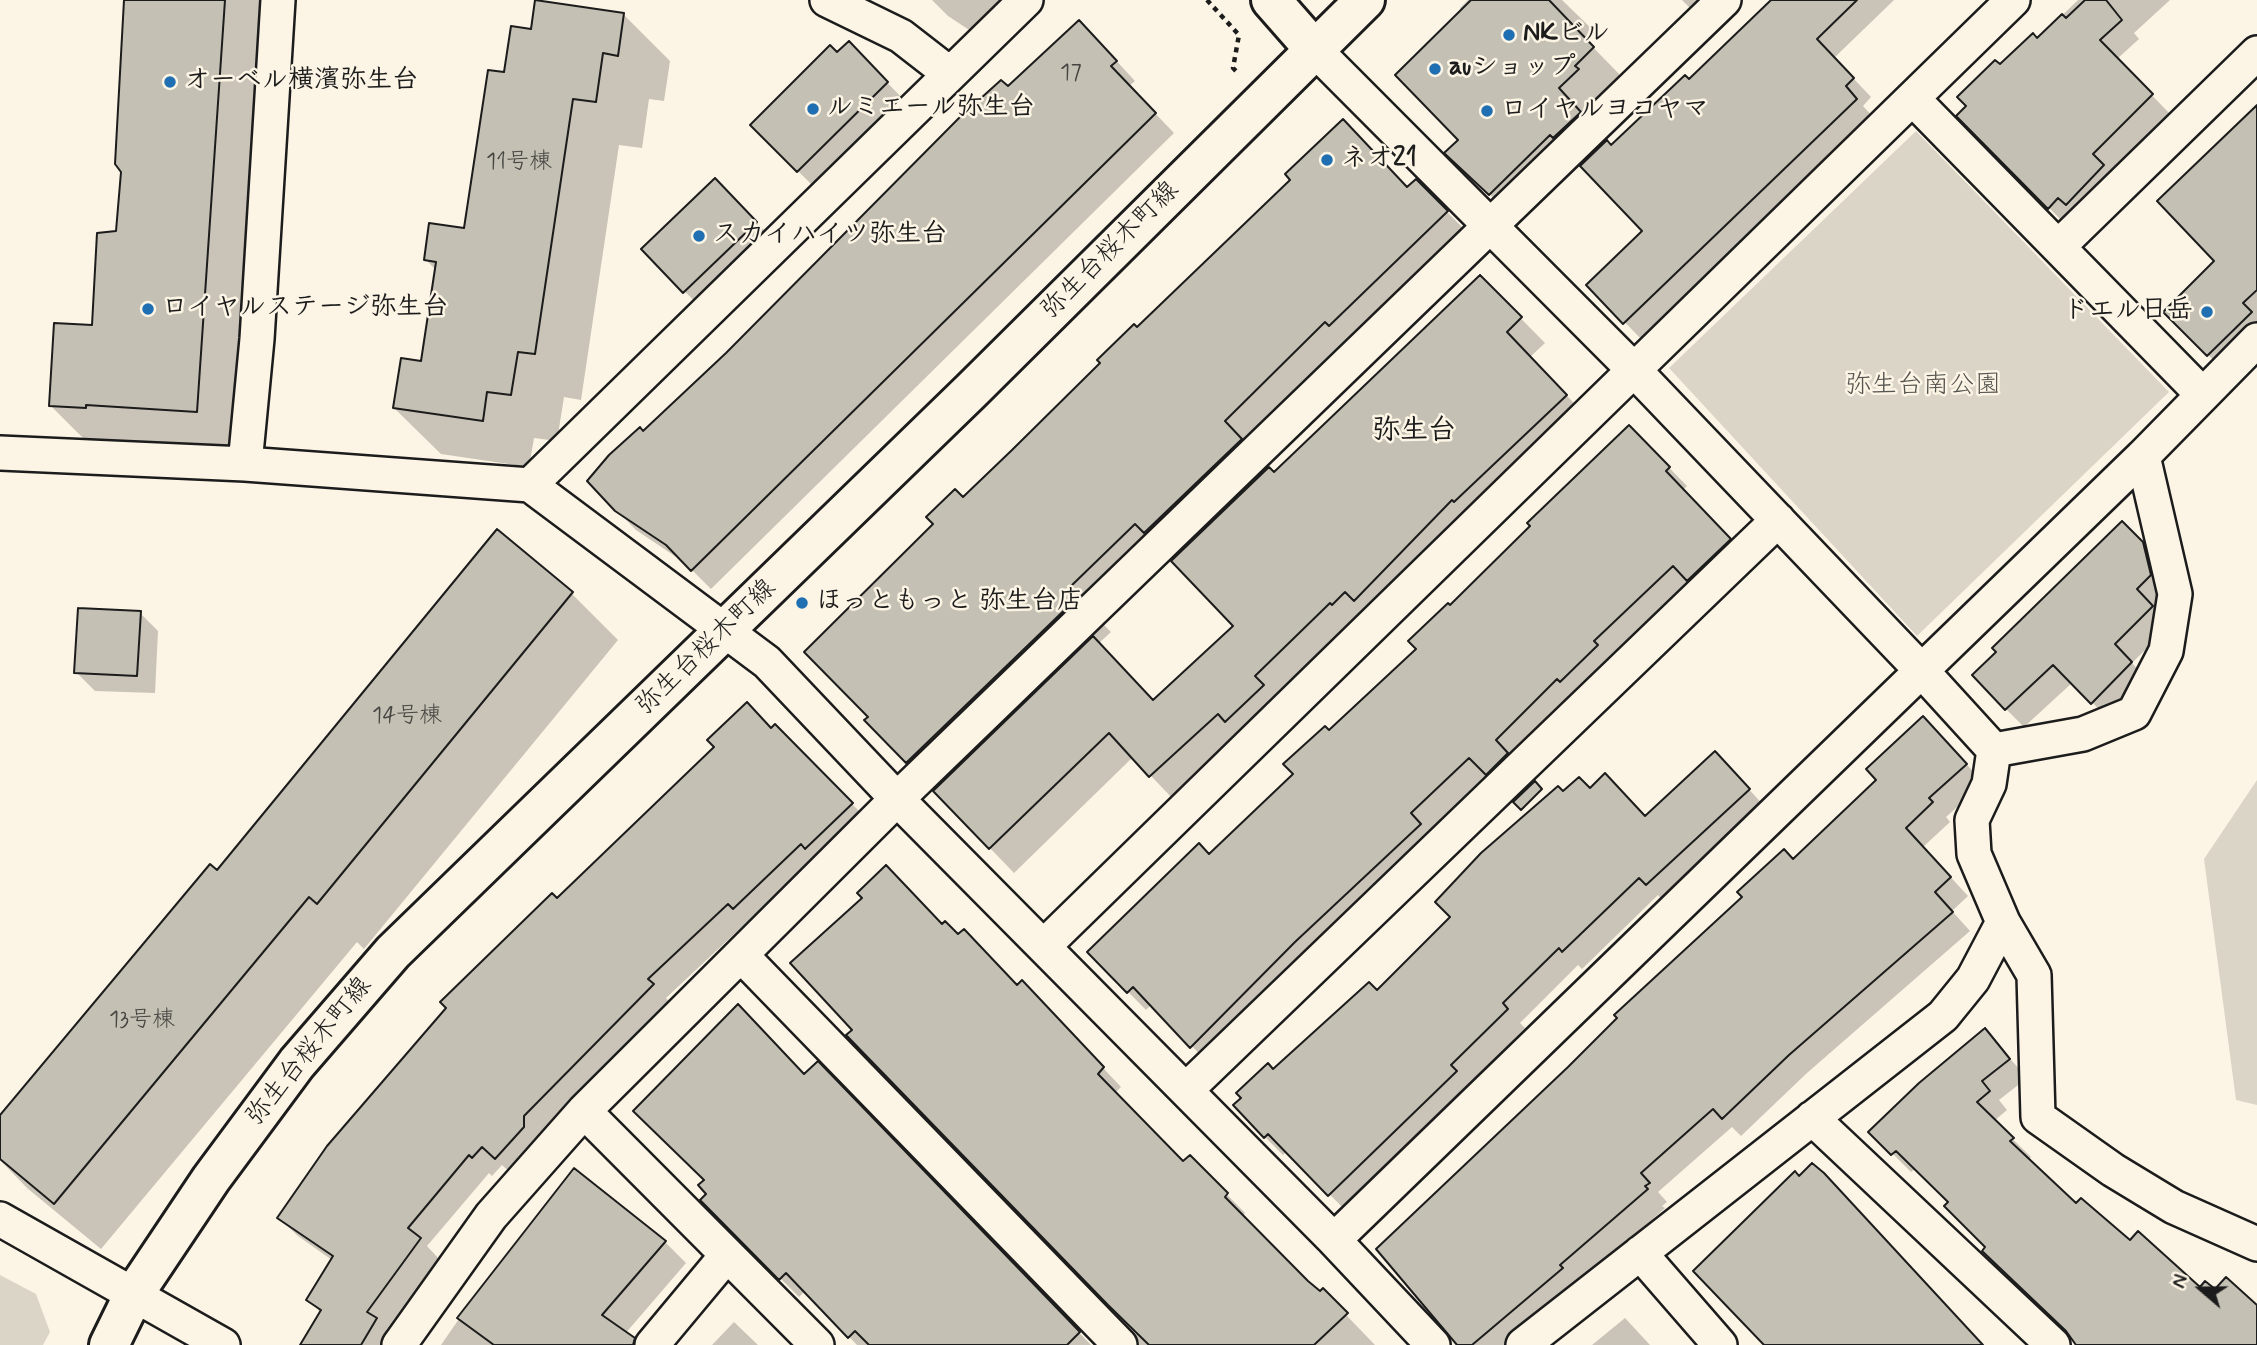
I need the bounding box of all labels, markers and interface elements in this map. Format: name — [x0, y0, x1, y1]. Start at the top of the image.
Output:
place label: NKビル — [1523, 19, 1610, 51]
marker: NKビル — [1501, 27, 1517, 43]
place label: auショップ — [1449, 53, 1575, 85]
house number: 17 — [1060, 60, 1082, 88]
marker: auショップ — [1427, 61, 1443, 77]
place label: オーベル横濱弥生台 — [184, 66, 418, 98]
marker: オーベル横濱弥生台 — [162, 74, 178, 90]
place label: ルミエール弥生台 — [827, 93, 1034, 125]
place label: ロイヤルヨコヤマ — [1501, 95, 1709, 127]
marker: ルミエール弥生台 — [805, 101, 821, 117]
marker: ロイヤルヨコヤマ — [1479, 103, 1495, 119]
place label: ネオ21 — [1341, 144, 1417, 176]
house number: 11号棟 — [486, 149, 552, 177]
marker: ネオ21 — [1319, 152, 1335, 168]
street label: 弥生台桜木町線 — [1036, 176, 1186, 326]
place label: スカイハイツ弥生台 — [713, 220, 947, 252]
marker: スカイハイツ弥生台 — [691, 228, 707, 244]
place label: ロイヤルステージ弥生台 — [162, 293, 448, 325]
place label: ドエル日岳 — [2063, 296, 2193, 328]
marker: ロイヤルステージ弥生台 — [140, 301, 156, 317]
marker: ドエル日岳 — [2199, 304, 2215, 320]
park label: 弥生台南公園 — [1845, 371, 2001, 403]
district label: 弥生台 — [1372, 415, 1456, 449]
street label: 弥生台桜木町線 — [631, 574, 783, 722]
place label: ほっともっと 弥生台店 — [816, 587, 1083, 619]
marker: ほっともっと 弥生台店 — [794, 595, 810, 611]
house number: 14号棟 — [372, 703, 442, 731]
street label: 弥生台桜木町線 — [241, 971, 379, 1133]
house number: 13号棟 — [109, 1007, 175, 1035]
north arrow — [2166, 1254, 2236, 1324]
text: N — [2167, 1271, 2195, 1292]

